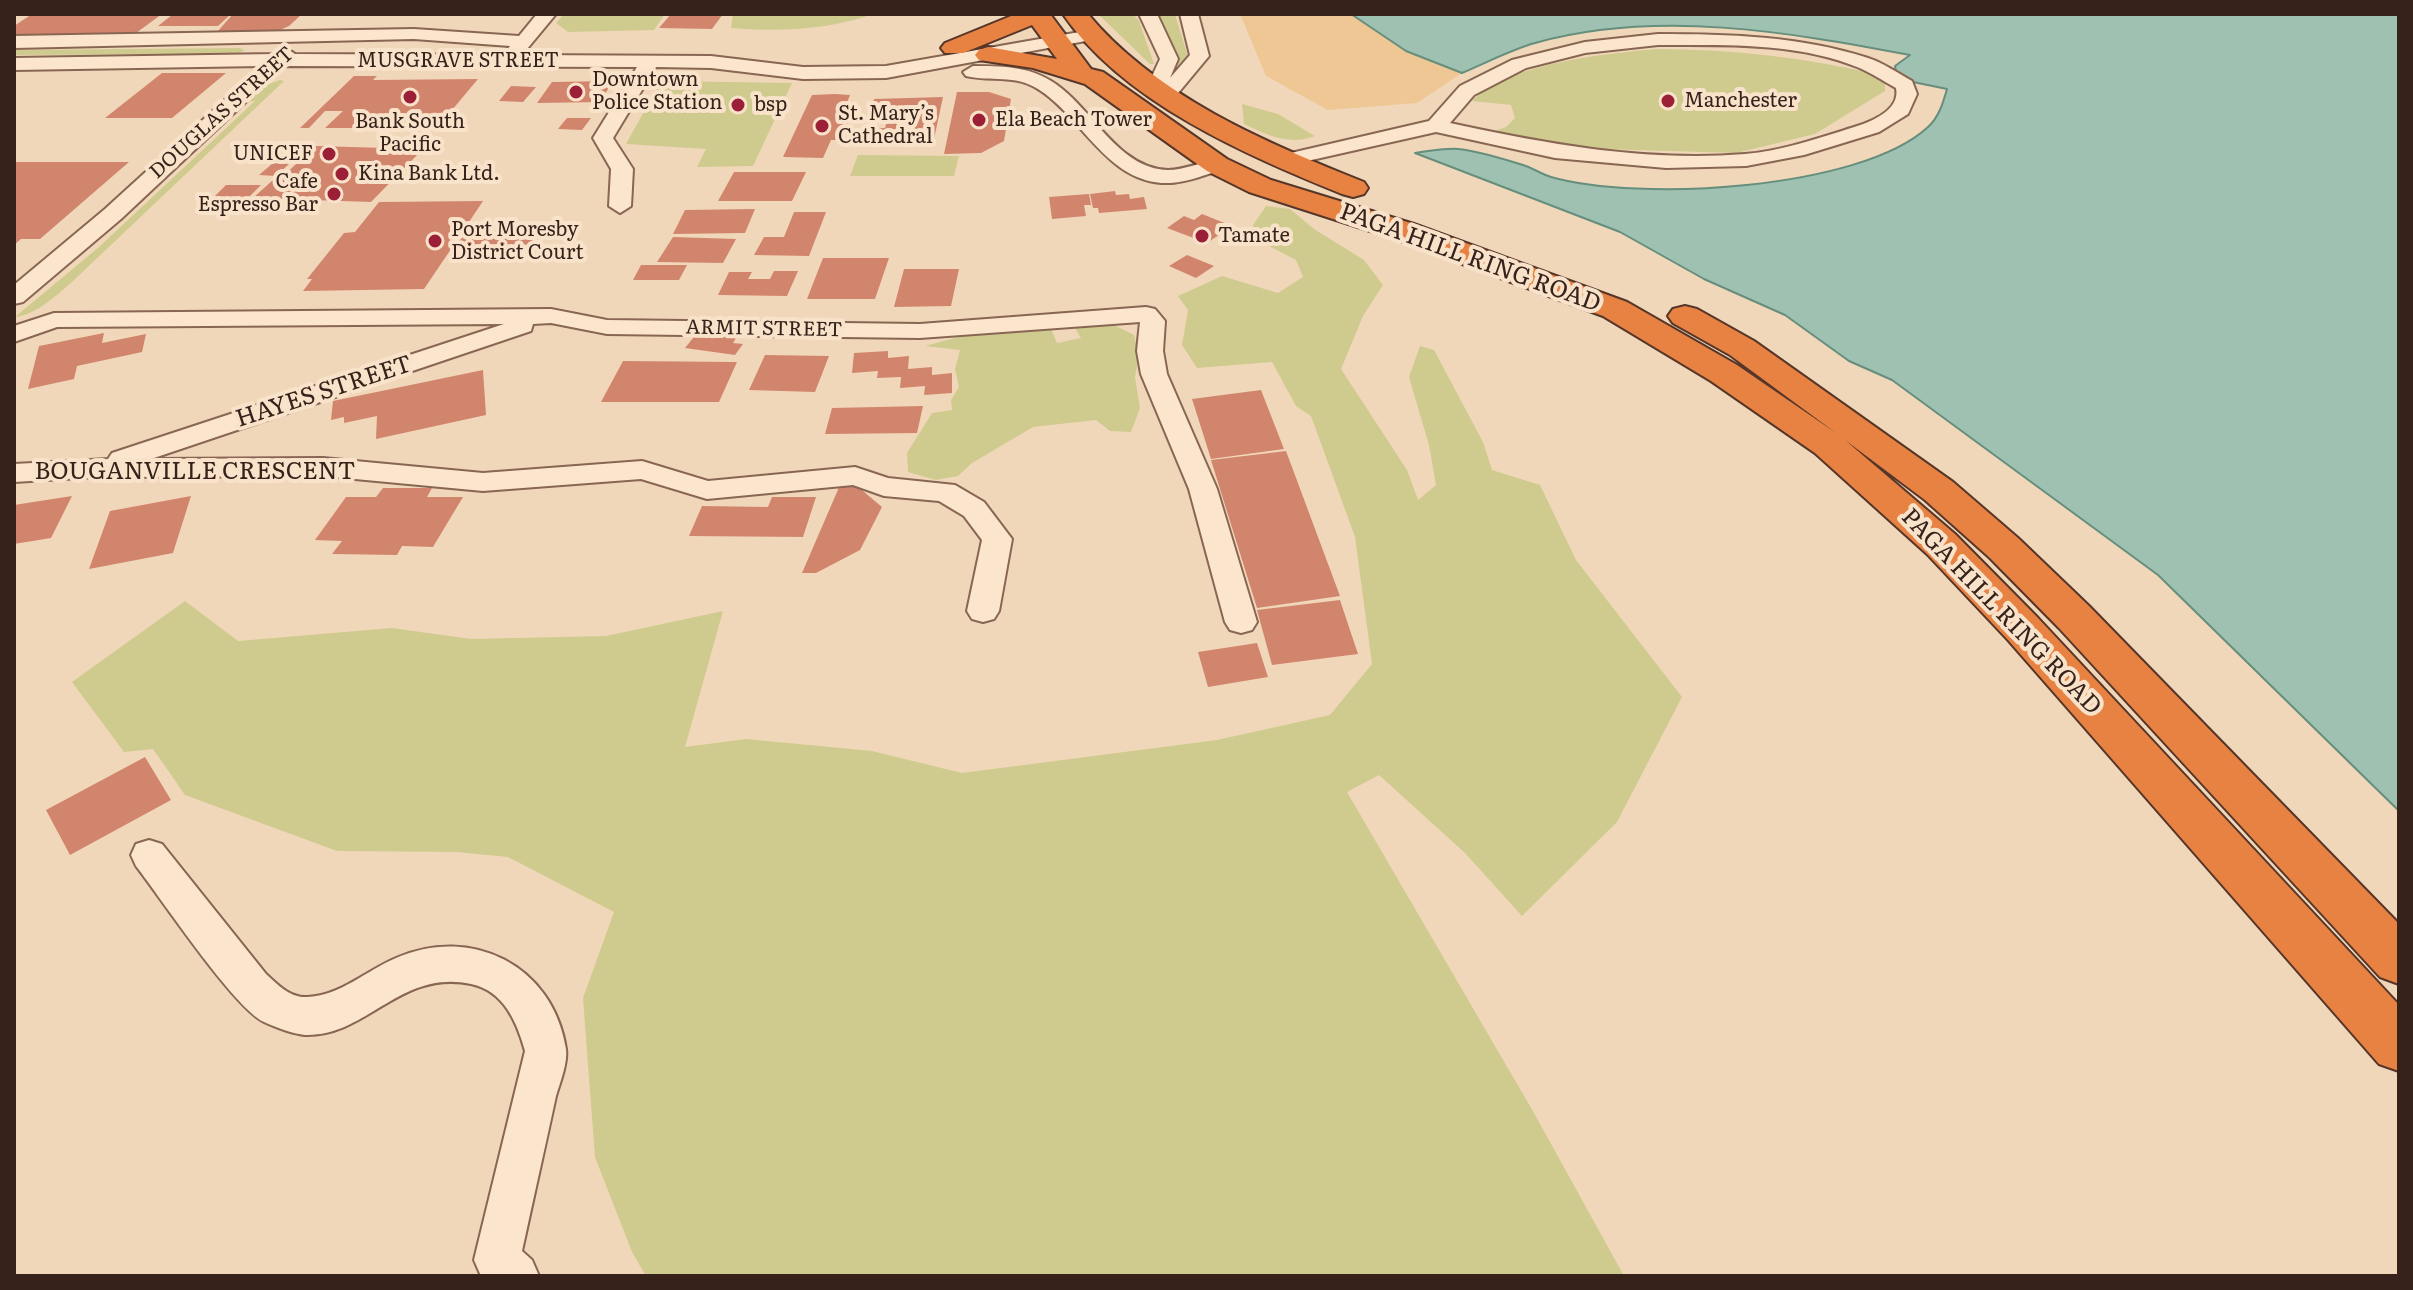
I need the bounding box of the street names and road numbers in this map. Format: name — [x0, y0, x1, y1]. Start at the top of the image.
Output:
street label: DOUGLAS STREET — [145, 42, 299, 184]
street label: MUSGRAVE STREET — [357, 49, 559, 73]
street label: PAGA HILL RING ROAD — [1336, 197, 1604, 319]
street label: ARMIT STREET — [685, 316, 843, 342]
street label: HAYES STREET — [232, 350, 416, 434]
street label: BOUGANVILLE CRESCENT — [34, 458, 356, 486]
street label: PAGA HILL RING ROAD — [1895, 503, 2107, 721]

